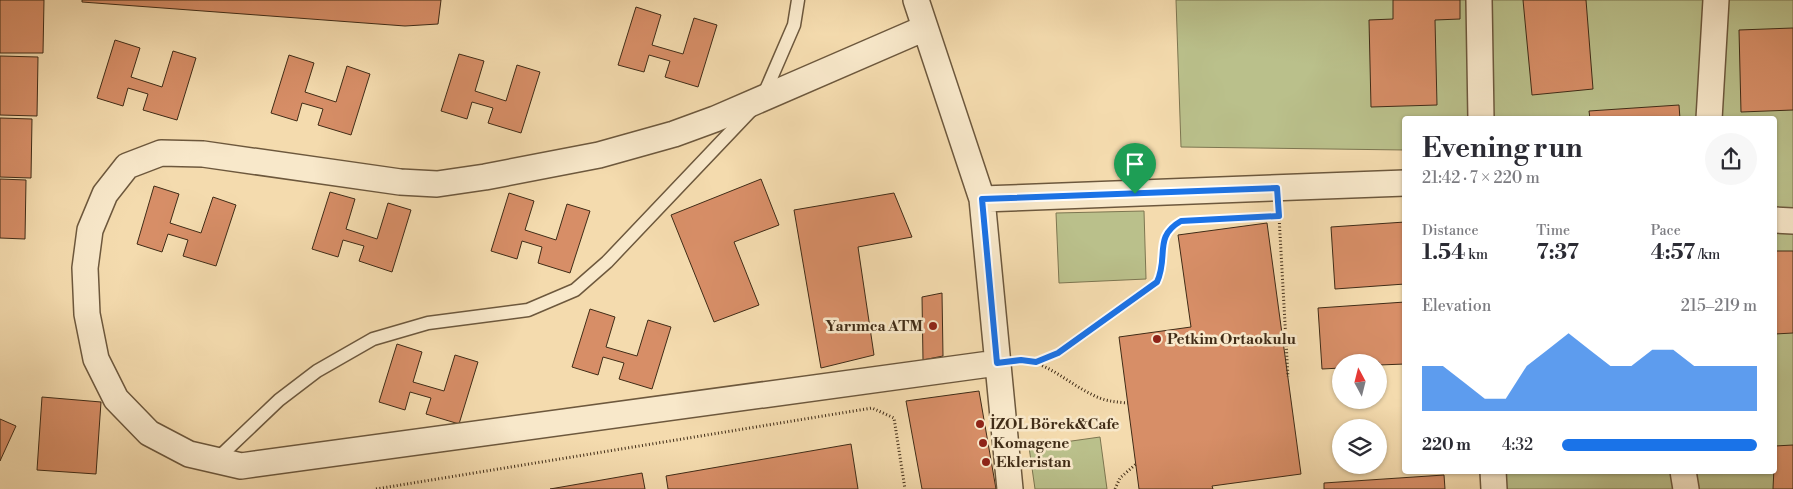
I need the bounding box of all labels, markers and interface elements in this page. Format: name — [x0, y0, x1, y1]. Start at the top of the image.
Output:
text: Evening run — [1422, 131, 1583, 166]
button: share — [1705, 133, 1757, 185]
pin — [1114, 143, 1156, 194]
icon: arrive — [1121, 150, 1149, 178]
text: 21:42 · 7 × 220 m — [1422, 168, 1540, 188]
text: Distance — [1422, 222, 1479, 240]
text: Time — [1536, 222, 1570, 240]
text: Pace — [1651, 222, 1681, 240]
text: 1.54 — [1422, 240, 1465, 266]
text: 7:37 — [1536, 240, 1579, 266]
text: 4:57 — [1651, 240, 1695, 266]
text: km — [1465, 246, 1488, 264]
text: /km — [1695, 246, 1720, 264]
text: Elevation — [1422, 296, 1491, 316]
text: 215–219 m — [1681, 296, 1757, 316]
place label: Yarımca ATM — [825, 317, 923, 336]
marker: Yarımca ATM — [927, 320, 939, 332]
place label: Petkim Ortaokulu — [1167, 330, 1297, 349]
marker: Petkim Ortaokulu — [1151, 333, 1163, 345]
north arrow — [1332, 354, 1388, 409]
map controls — [1332, 354, 1387, 474]
place label: İZOL Börek&Cafe — [990, 414, 1119, 434]
marker: İZOL Börek&Cafe — [974, 418, 986, 430]
button: layers — [1332, 419, 1387, 474]
place label: Komagene — [993, 434, 1069, 453]
text: 220 m — [1422, 435, 1471, 455]
text: 4:32 — [1502, 435, 1533, 455]
marker: Komagene — [977, 437, 989, 449]
place label: Ekleristan — [996, 453, 1072, 472]
marker: Ekleristan — [980, 456, 992, 468]

